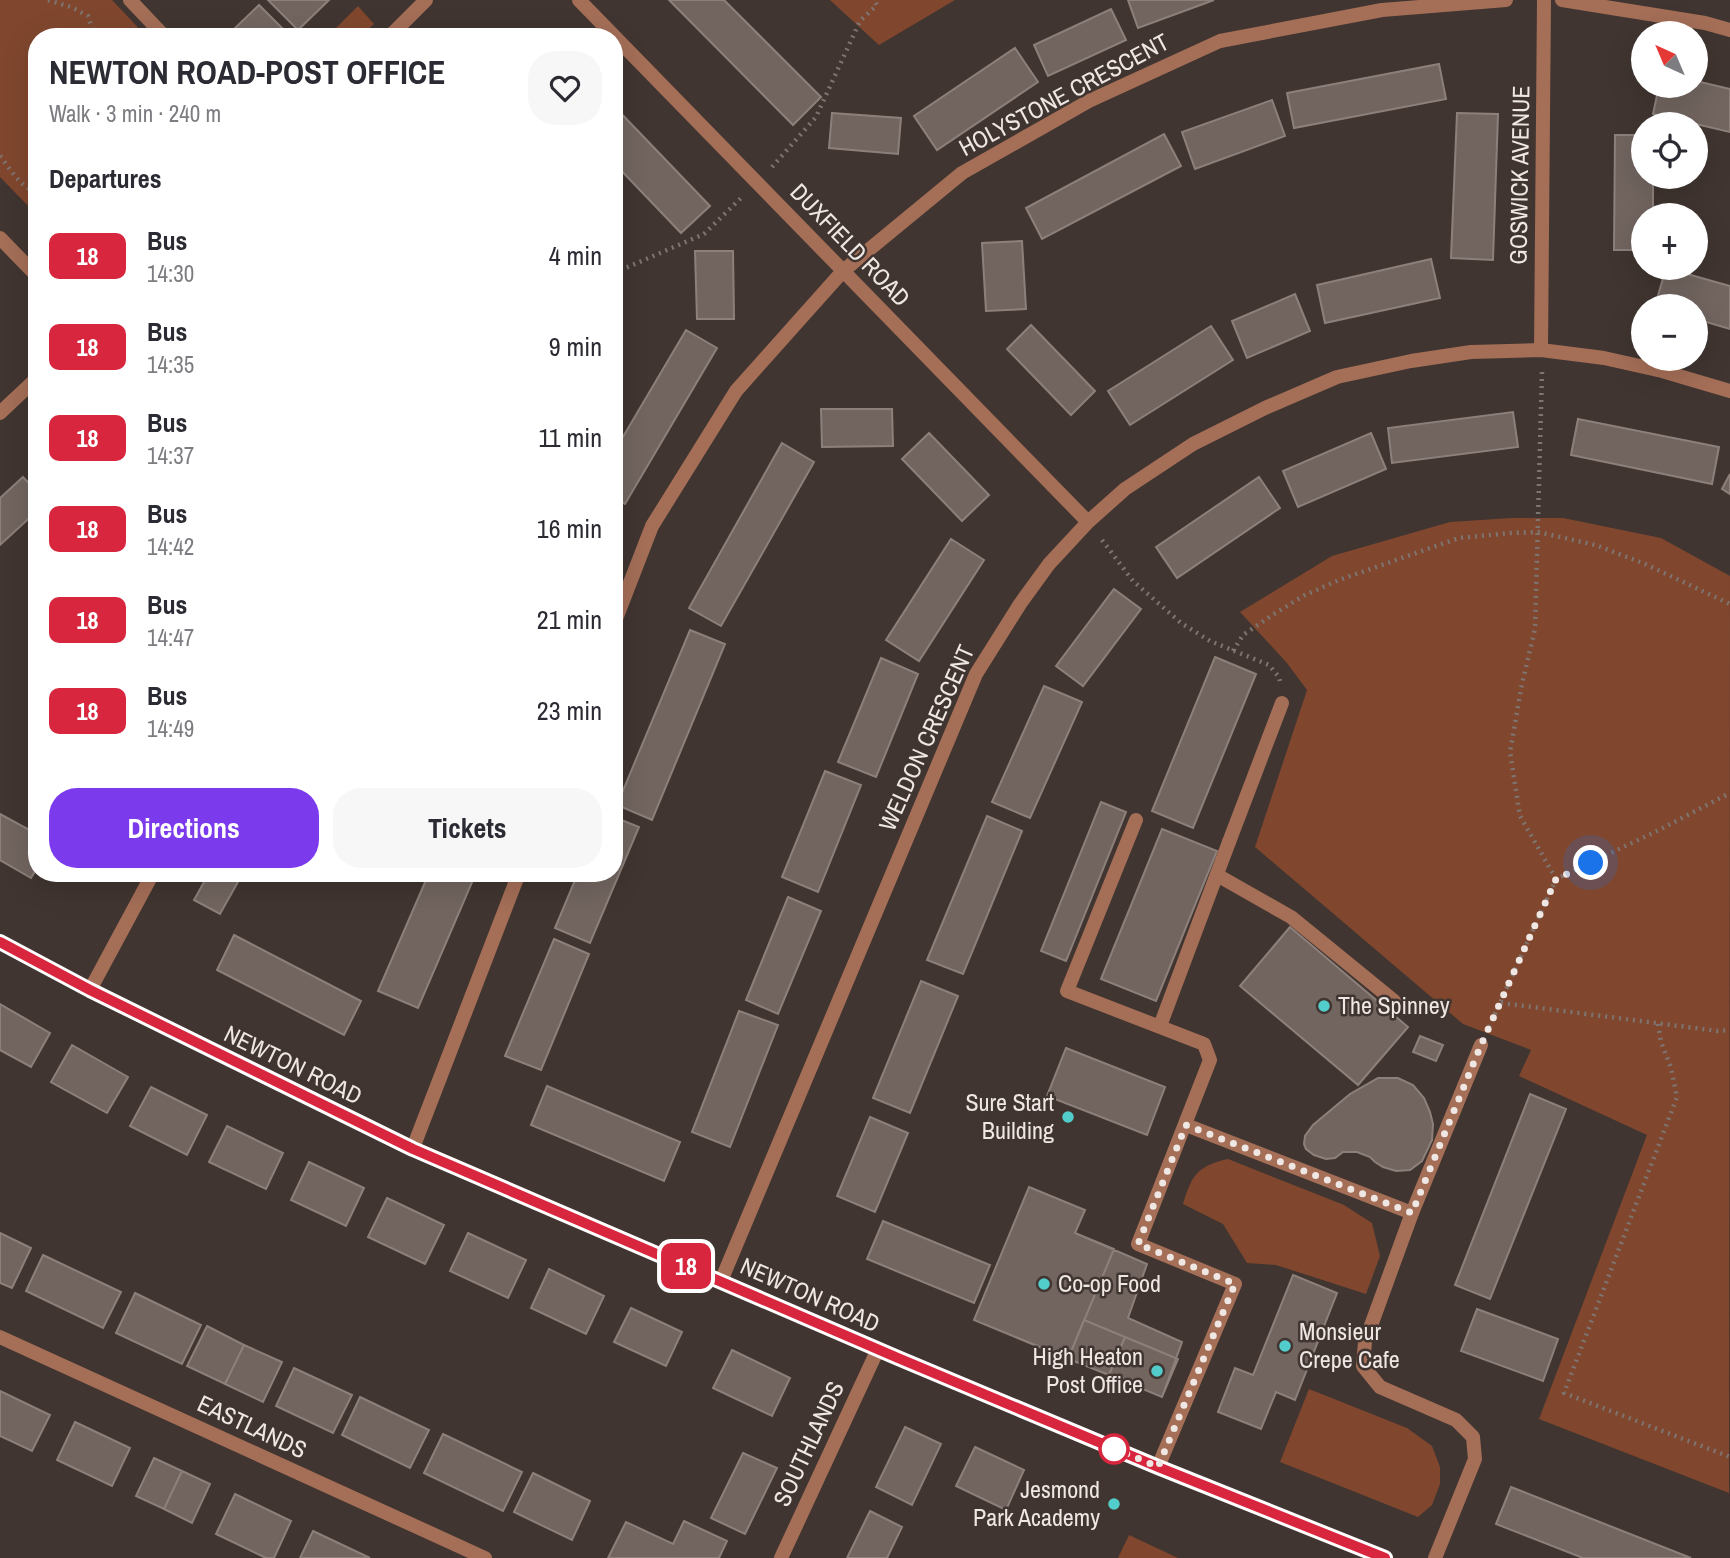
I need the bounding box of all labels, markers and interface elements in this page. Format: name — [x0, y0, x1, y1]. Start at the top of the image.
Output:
north arrow — [1631, 21, 1708, 98]
map controls — [1631, 21, 1708, 371]
street label: HOLYSTONE CRESCENT — [953, 25, 1174, 163]
text: NEWTON ROAD-POST OFFICE — [49, 50, 445, 94]
button: heart — [528, 51, 602, 125]
street label: GOSWICK AVENUE — [1501, 85, 1537, 265]
text: Walk · 3 min · 240 m — [49, 98, 221, 129]
button: locate — [1631, 112, 1708, 189]
text: Departures — [49, 161, 162, 196]
street label: DUXFIELD ROAD — [784, 176, 918, 313]
button: + — [1631, 203, 1708, 280]
text: Bus — [147, 223, 187, 258]
text: 4 min — [549, 238, 602, 273]
text: 18 — [77, 240, 98, 272]
text: 14:30 — [147, 258, 194, 289]
button: − — [1631, 294, 1708, 371]
text: Bus — [147, 314, 187, 349]
text: 9 min — [549, 329, 602, 364]
text: 18 — [77, 331, 98, 363]
text: 14:35 — [147, 349, 194, 380]
text: Bus — [147, 405, 187, 440]
text: 11 min — [538, 420, 602, 455]
text: 18 — [77, 422, 98, 454]
text: 14:37 — [147, 440, 194, 471]
text: Bus — [147, 496, 187, 531]
text: 16 min — [537, 511, 602, 546]
text: 18 — [77, 513, 98, 545]
text: 14:42 — [147, 531, 194, 562]
text: Bus — [147, 587, 187, 622]
text: 21 min — [537, 602, 602, 637]
text: 18 — [77, 604, 98, 636]
text: 14:47 — [147, 622, 194, 653]
street label: WELDON CRESCENT — [871, 640, 981, 835]
text: Bus — [147, 678, 187, 713]
text: 23 min — [537, 693, 602, 728]
text: 18 — [77, 695, 98, 727]
text: 14:49 — [147, 713, 194, 744]
button: Directions — [49, 788, 319, 868]
button: Tickets — [333, 788, 602, 868]
your location — [1573, 845, 1608, 880]
place label: The Spinney — [1338, 989, 1450, 1021]
marker: The Spinney — [1316, 998, 1332, 1014]
street label: NEWTON ROAD — [219, 1017, 368, 1111]
place label: Sure Start Building — [965, 1086, 1055, 1146]
marker: Sure Start Building — [1060, 1109, 1076, 1125]
line badge: 18 — [654, 1243, 718, 1289]
street label: NEWTON ROAD — [736, 1249, 885, 1339]
text: 18 — [675, 1250, 697, 1282]
place label: Co-op Food — [1058, 1267, 1161, 1299]
marker: Co-op Food — [1036, 1276, 1052, 1292]
place label: Monsieur Crepe Cafe — [1299, 1315, 1400, 1375]
marker: Monsieur Crepe Cafe — [1277, 1338, 1293, 1354]
place label: High Heaton Post Office — [1033, 1340, 1143, 1400]
marker: High Heaton Post Office — [1149, 1363, 1165, 1379]
street label: SOUTHLANDS — [765, 1376, 851, 1511]
street label: EASTLANDS — [193, 1387, 312, 1465]
unlabelled marker — [1099, 1434, 1129, 1464]
place label: Jesmond Park Academy — [973, 1473, 1100, 1533]
marker: Jesmond Park Academy — [1106, 1496, 1122, 1512]

